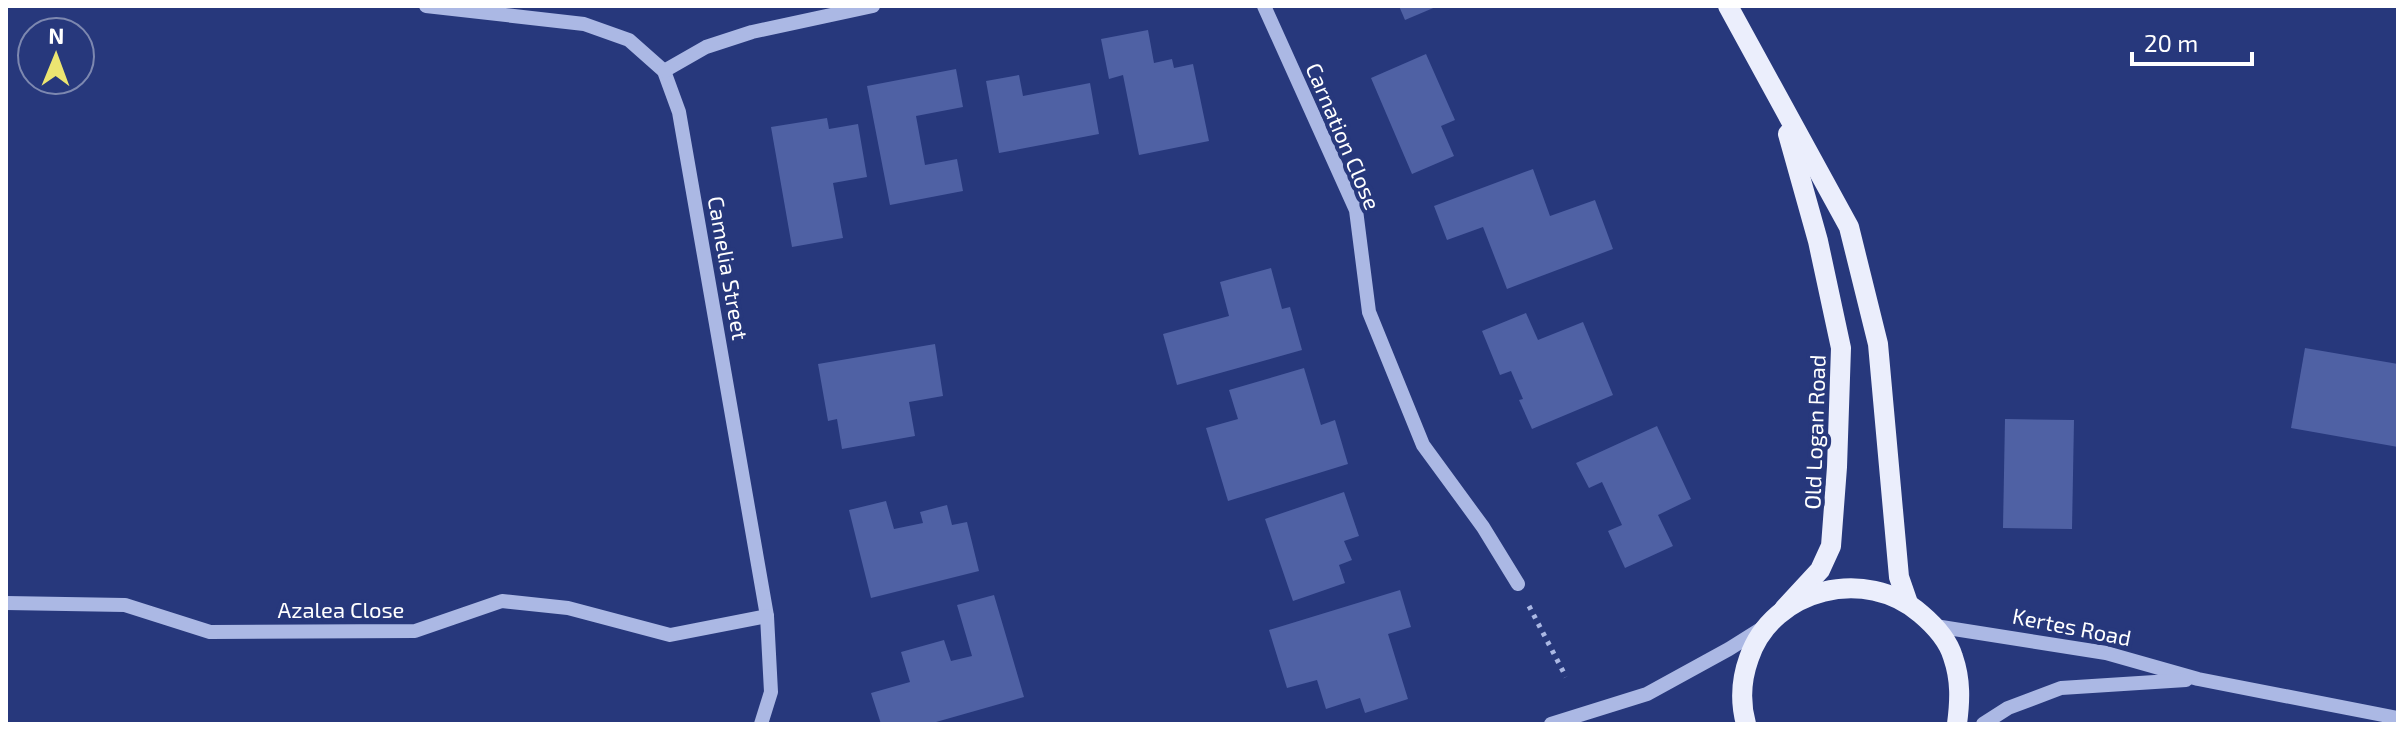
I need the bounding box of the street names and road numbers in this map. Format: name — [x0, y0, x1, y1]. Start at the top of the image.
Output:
street label: Carnation Close — [1301, 59, 1387, 213]
street label: Camelia Street — [704, 194, 754, 342]
street label: Old Logan Road — [1798, 354, 1830, 510]
street label: Azalea Close — [278, 596, 404, 622]
street label: Kertes Road — [2010, 602, 2134, 650]

